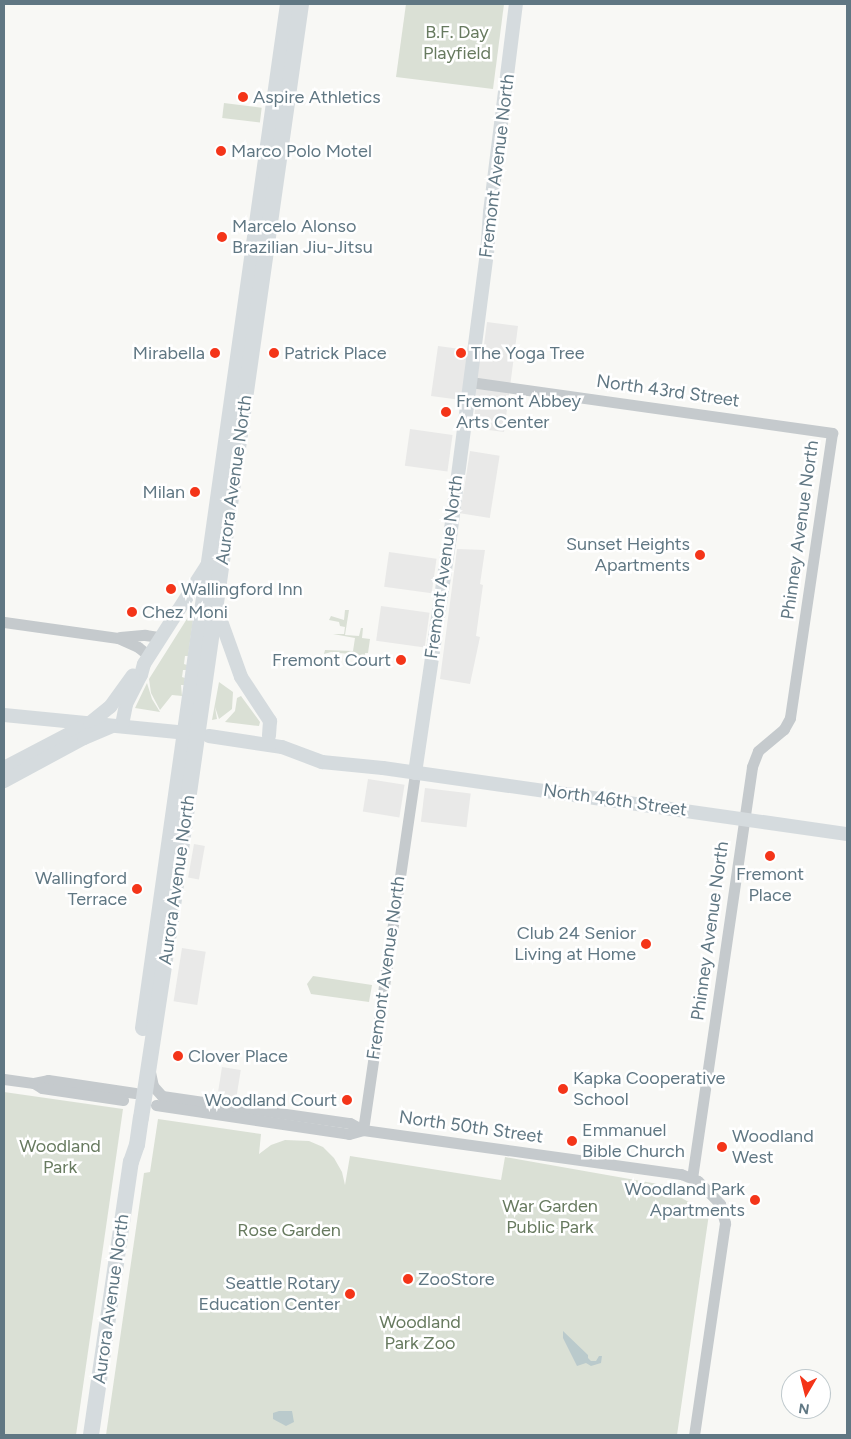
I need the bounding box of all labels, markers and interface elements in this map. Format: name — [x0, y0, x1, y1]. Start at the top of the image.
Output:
park label: B.F. Day Playfield — [423, 22, 491, 64]
street label: Fremont Avenue North — [475, 73, 519, 259]
place label: Aspire Athletics — [253, 86, 381, 108]
marker: Aspire Athletics — [237, 91, 249, 103]
place label: Marco Polo Motel — [231, 140, 372, 162]
marker: Marco Polo Motel — [215, 145, 227, 157]
place label: Marcelo Alonso Brazilian Jiu-Jitsu — [232, 216, 373, 258]
marker: Marcelo Alonso Brazilian Jiu-Jitsu — [216, 231, 228, 243]
place label: Mirabella — [133, 342, 205, 364]
place label: Patrick Place — [284, 342, 387, 364]
place label: The Yoga Tree — [471, 342, 585, 364]
marker: Mirabella — [209, 347, 221, 359]
marker: Patrick Place — [268, 347, 280, 359]
marker: The Yoga Tree — [455, 347, 467, 359]
street label: North 43rd Street — [595, 370, 741, 412]
place label: Fremont Abbey Arts Center — [456, 391, 581, 434]
street label: Aurora Avenue North — [211, 394, 257, 566]
marker: Fremont Abbey Arts Center — [440, 406, 452, 418]
street label: Phinney Avenue North — [777, 439, 823, 621]
street label: Fremont Avenue North — [420, 474, 468, 660]
place label: Milan — [142, 481, 185, 503]
marker: Milan — [189, 486, 201, 498]
place label: Sunset Heights Apartments — [566, 534, 690, 576]
marker: Sunset Heights Apartments — [694, 549, 706, 561]
place label: Wallingford Inn — [181, 578, 302, 600]
marker: Wallingford Inn — [165, 583, 177, 595]
place label: Chez Moni — [142, 601, 228, 623]
marker: Chez Moni — [126, 606, 138, 618]
place label: Fremont Court — [272, 649, 391, 671]
marker: Fremont Court — [395, 654, 407, 666]
street label: North 46th Street — [542, 779, 688, 821]
street label: Aurora Avenue North — [154, 794, 200, 966]
street label: Phinney Avenue North — [687, 840, 733, 1022]
marker: Fremont Place — [764, 850, 776, 862]
place label: Fremont Place — [736, 864, 804, 906]
place label: Wallingford Terrace — [35, 868, 127, 911]
street label: Fremont Avenue North — [362, 875, 410, 1061]
marker: Wallingford Terrace — [131, 883, 143, 895]
place label: Club 24 Senior Living at Home — [514, 923, 636, 966]
marker: Club 24 Senior Living at Home — [640, 938, 652, 950]
place label: Clover Place — [188, 1045, 288, 1067]
marker: Clover Place — [172, 1050, 184, 1062]
place label: Kapka Cooperative School — [573, 1068, 725, 1110]
marker: Kapka Cooperative School — [557, 1083, 569, 1095]
place label: Woodland Court — [204, 1089, 337, 1111]
marker: Woodland Court — [341, 1094, 353, 1106]
street label: North 50th Street — [398, 1106, 544, 1148]
place label: Emmanuel Bible Church — [582, 1120, 685, 1162]
place label: Woodland West — [732, 1126, 814, 1168]
marker: Emmanuel Bible Church — [566, 1135, 578, 1147]
park label: Woodland Park — [19, 1136, 101, 1178]
marker: Woodland West — [716, 1141, 728, 1153]
place label: Woodland Park Apartments — [625, 1179, 745, 1222]
marker: Woodland Park Apartments — [749, 1194, 761, 1206]
park label: War Garden Public Park — [502, 1196, 598, 1238]
street label: Aurora Avenue North — [88, 1213, 134, 1385]
park label: Rose Garden — [237, 1219, 341, 1241]
place label: ZooStore — [418, 1268, 495, 1290]
place label: Seattle Rotary Education Center — [198, 1273, 340, 1316]
marker: ZooStore — [402, 1273, 414, 1285]
marker: Seattle Rotary Education Center — [344, 1288, 356, 1300]
park label: Woodland Park Zoo — [379, 1312, 461, 1355]
north arrow — [781, 1369, 831, 1419]
text: N — [797, 1399, 811, 1418]

